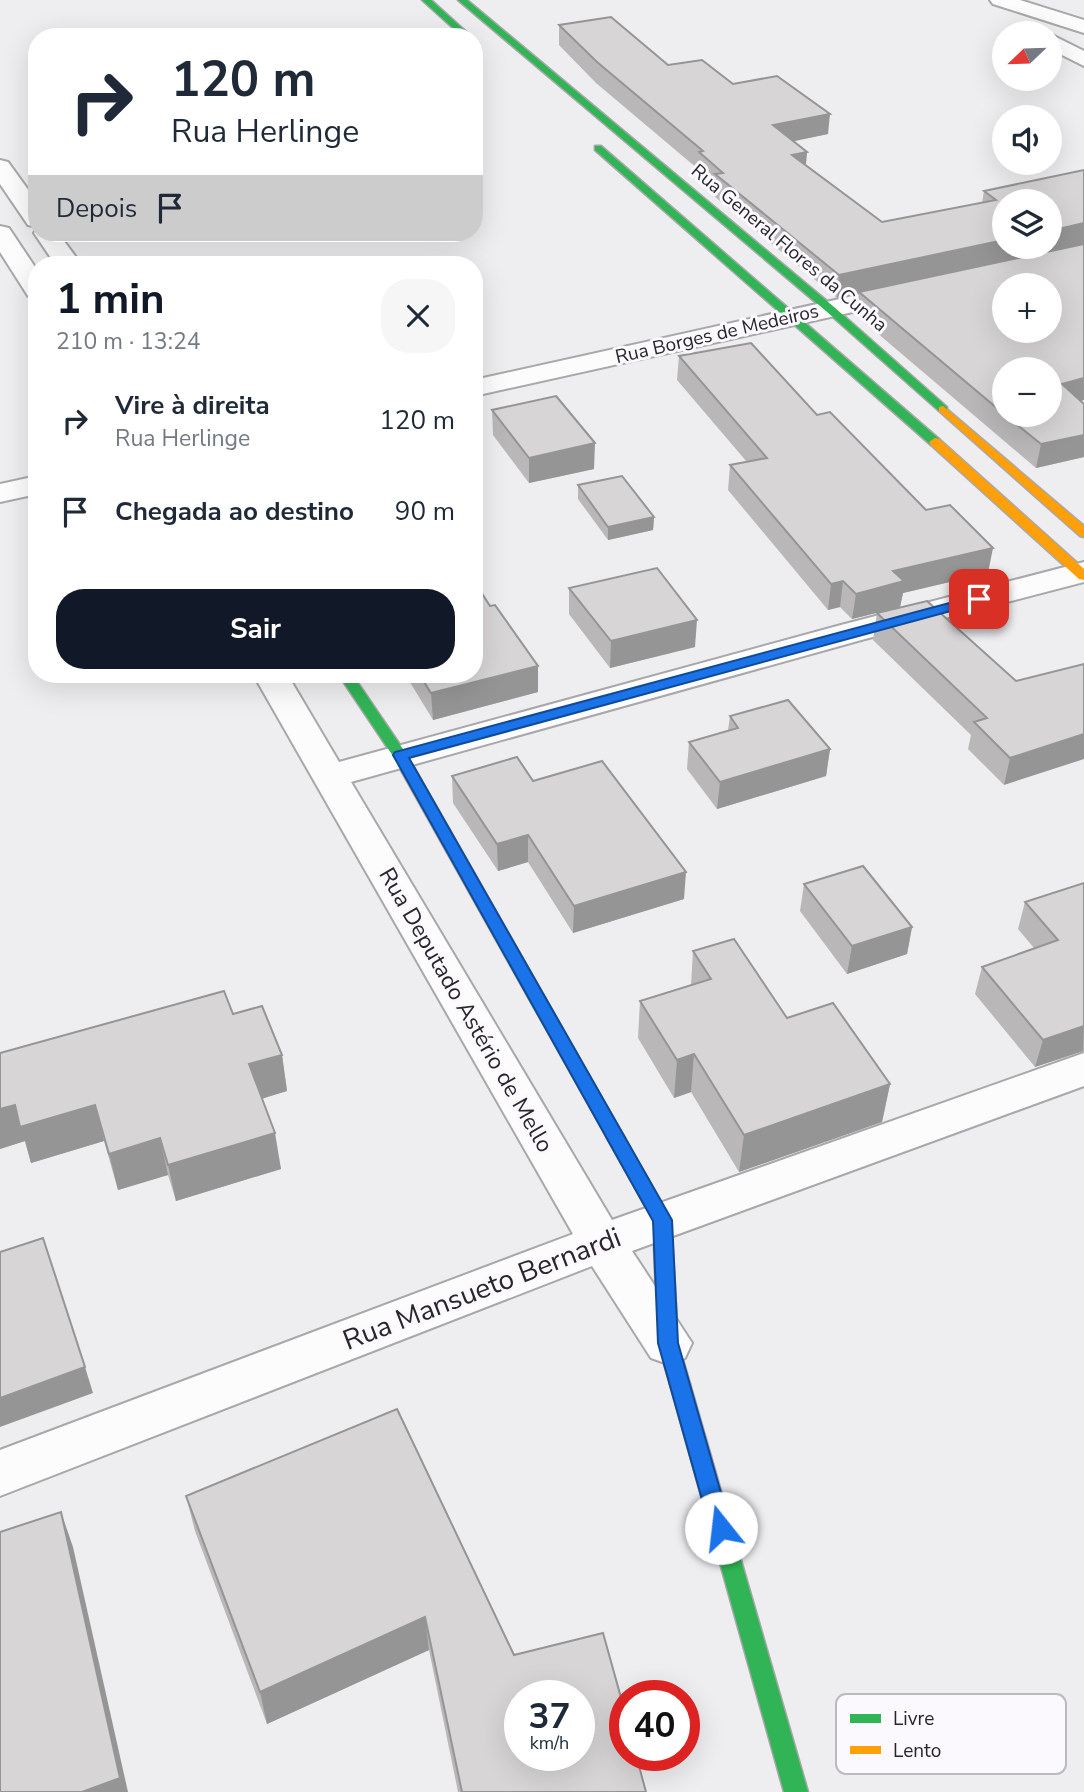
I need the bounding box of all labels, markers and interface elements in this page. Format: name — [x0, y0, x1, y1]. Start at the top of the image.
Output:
north arrow — [992, 21, 1062, 91]
map controls — [992, 21, 1062, 427]
text: 120 m — [171, 46, 315, 113]
icon: right — [56, 56, 147, 147]
button: sound — [992, 105, 1062, 175]
text: Rua Herlinge — [171, 110, 359, 153]
street label: Rua General Flores da Cunha — [685, 158, 893, 338]
icon: arrive — [151, 189, 189, 227]
button: layers — [992, 189, 1062, 259]
text: Depois — [56, 191, 137, 226]
text: 1 min — [56, 271, 165, 328]
button: + — [992, 273, 1062, 343]
button: close — [381, 279, 455, 353]
street label: Rua Borges de Medeiros — [613, 298, 821, 370]
text: 210 m · 13:24 — [56, 326, 201, 357]
button: − — [992, 357, 1062, 427]
text: Vire à direita — [115, 388, 270, 423]
icon: right — [56, 402, 94, 440]
text: 120 m — [379, 403, 455, 438]
text: Rua Herlinge — [115, 423, 250, 454]
icon: arrive — [56, 493, 94, 531]
text: Chegada ao destino — [115, 494, 354, 529]
text: 90 m — [395, 494, 455, 529]
pin — [949, 569, 1009, 629]
icon: arrive — [960, 580, 998, 618]
button: Sair — [56, 589, 455, 669]
street label: Rua Deputado Astério de Mello — [372, 862, 560, 1158]
street label: Rua Mansueto Bernardi — [338, 1218, 626, 1360]
position arrow — [684, 1491, 758, 1565]
speed limit sign: 40 — [609, 1680, 700, 1771]
text: 37 — [528, 1693, 571, 1740]
legend — [836, 1694, 1066, 1774]
text: Livre — [893, 1706, 934, 1732]
text: km/h — [530, 1731, 569, 1755]
text: Lento — [893, 1738, 941, 1764]

